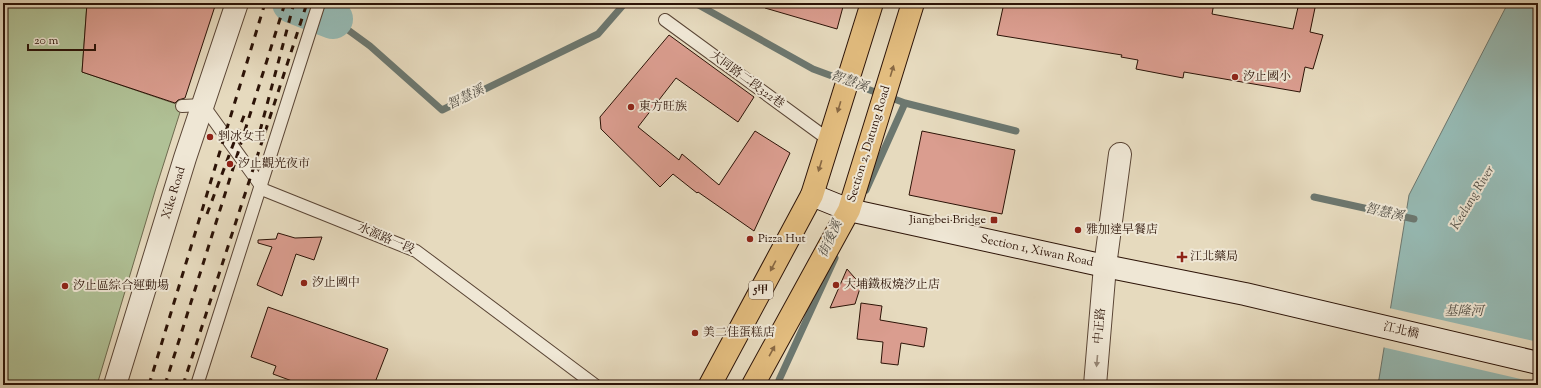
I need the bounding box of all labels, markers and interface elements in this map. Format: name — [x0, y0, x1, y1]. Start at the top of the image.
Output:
scale bar — [28, 26, 95, 52]
text: 20 m — [34, 32, 59, 50]
street label: 大同路二段322巷 — [706, 47, 788, 113]
one-way arrow — [889, 64, 895, 76]
water label: 智慧溪 — [828, 67, 872, 98]
place label: 汐止國小 — [1243, 68, 1291, 86]
marker: 汐止國小 — [1230, 72, 1240, 82]
water label: 智慧溪 — [445, 80, 489, 115]
street label: Section 2, Datung Road — [843, 83, 895, 205]
place label: 東方旺族 — [639, 98, 687, 116]
one-way arrow — [836, 101, 842, 113]
marker: 東方旺族 — [626, 102, 636, 112]
place label: 剉冰女王 — [218, 128, 266, 146]
marker: 剉冰女王 — [205, 132, 215, 142]
place label: 汐止觀光夜市 — [238, 155, 310, 173]
marker: 汐止觀光夜市 — [225, 159, 235, 169]
one-way arrow — [817, 161, 823, 173]
water label: Keelung River — [1447, 162, 1499, 233]
street label: Xike Road — [158, 164, 191, 221]
water label: 智慧溪 — [1363, 200, 1407, 227]
place label: Jiangbei Bridge — [908, 211, 986, 229]
marker: Jiangbei Bridge — [989, 215, 999, 225]
water label: 街後溪 — [815, 216, 848, 260]
street label: 水源路一段 — [355, 219, 417, 259]
place label: 雅加達早餐店 — [1086, 221, 1158, 239]
marker: 雅加達早餐店 — [1073, 225, 1083, 235]
place label: Pizza Hut — [758, 230, 806, 248]
street label: Section 1, Xiwan Road — [979, 230, 1095, 272]
marker: Pizza Hut — [745, 234, 755, 244]
place label: 江北藥局 — [1190, 248, 1238, 266]
marker: 江北藥局 — [1177, 252, 1187, 262]
one-way arrow — [770, 260, 777, 272]
place label: 汐止國中 — [312, 274, 360, 292]
place label: 大埔鐵板燒汐止店 — [844, 276, 940, 294]
place label: 汐止區綜合運動場 — [73, 277, 169, 295]
marker: 汐止國中 — [299, 278, 309, 288]
marker: 大埔鐵板燒汐止店 — [831, 280, 841, 290]
marker: 汐止區綜合運動場 — [60, 281, 70, 291]
road number: 5甲 — [749, 281, 773, 299]
water label: 基隆河 — [1444, 303, 1485, 321]
street label: 中正路 — [1089, 307, 1111, 345]
street label: 江北橋 — [1381, 318, 1421, 344]
place label: 美二佳蛋糕店 — [703, 324, 775, 342]
marker: 美二佳蛋糕店 — [690, 328, 700, 338]
one-way arrow — [769, 345, 775, 357]
one-way arrow — [1093, 355, 1100, 367]

